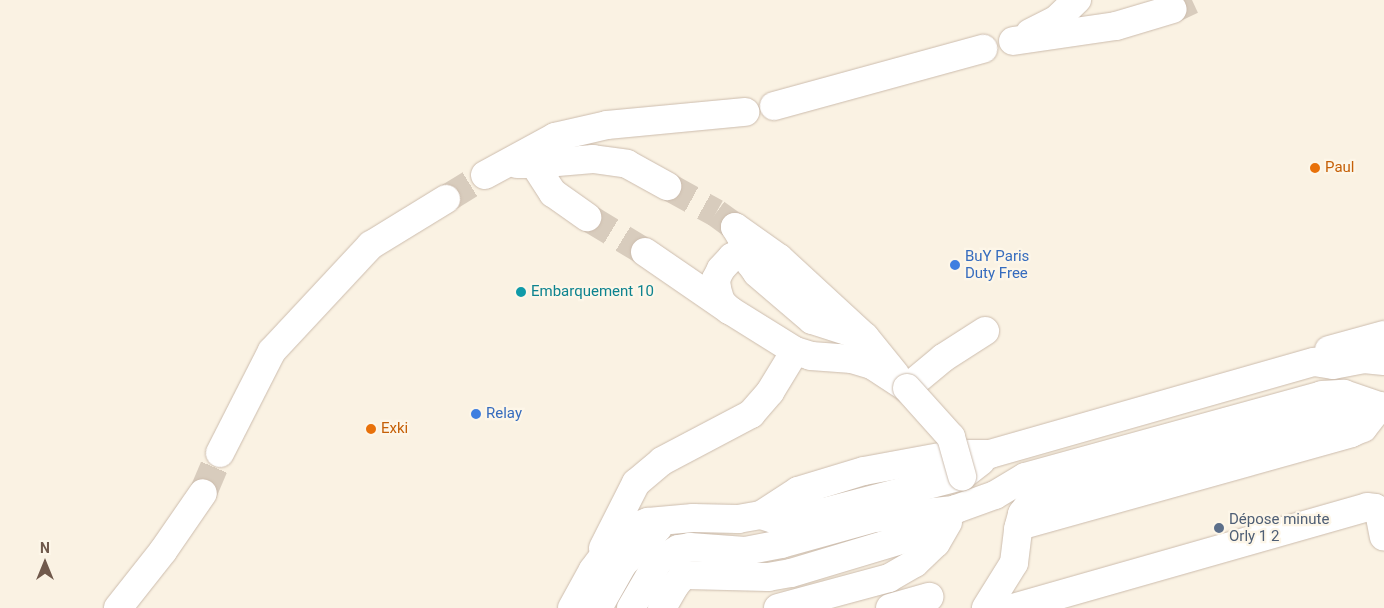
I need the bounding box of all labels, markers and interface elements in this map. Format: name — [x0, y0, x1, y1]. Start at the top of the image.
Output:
place label: Paul — [1325, 159, 1354, 177]
marker: Paul — [1309, 162, 1321, 174]
place label: BuY Paris Duty Free — [965, 247, 1029, 282]
marker: BuY Paris Duty Free — [949, 259, 961, 271]
place label: Embarquement 10 — [531, 283, 654, 301]
marker: Embarquement 10 — [515, 286, 527, 298]
place label: Relay — [486, 405, 522, 423]
marker: Relay — [470, 408, 482, 420]
place label: Exki — [381, 420, 408, 438]
marker: Exki — [365, 423, 377, 435]
place label: Dépose minute Orly 1 2 — [1229, 510, 1329, 545]
marker: Dépose minute Orly 1 2 — [1213, 522, 1225, 534]
north arrow — [20, 538, 70, 588]
text: N — [40, 540, 50, 556]

